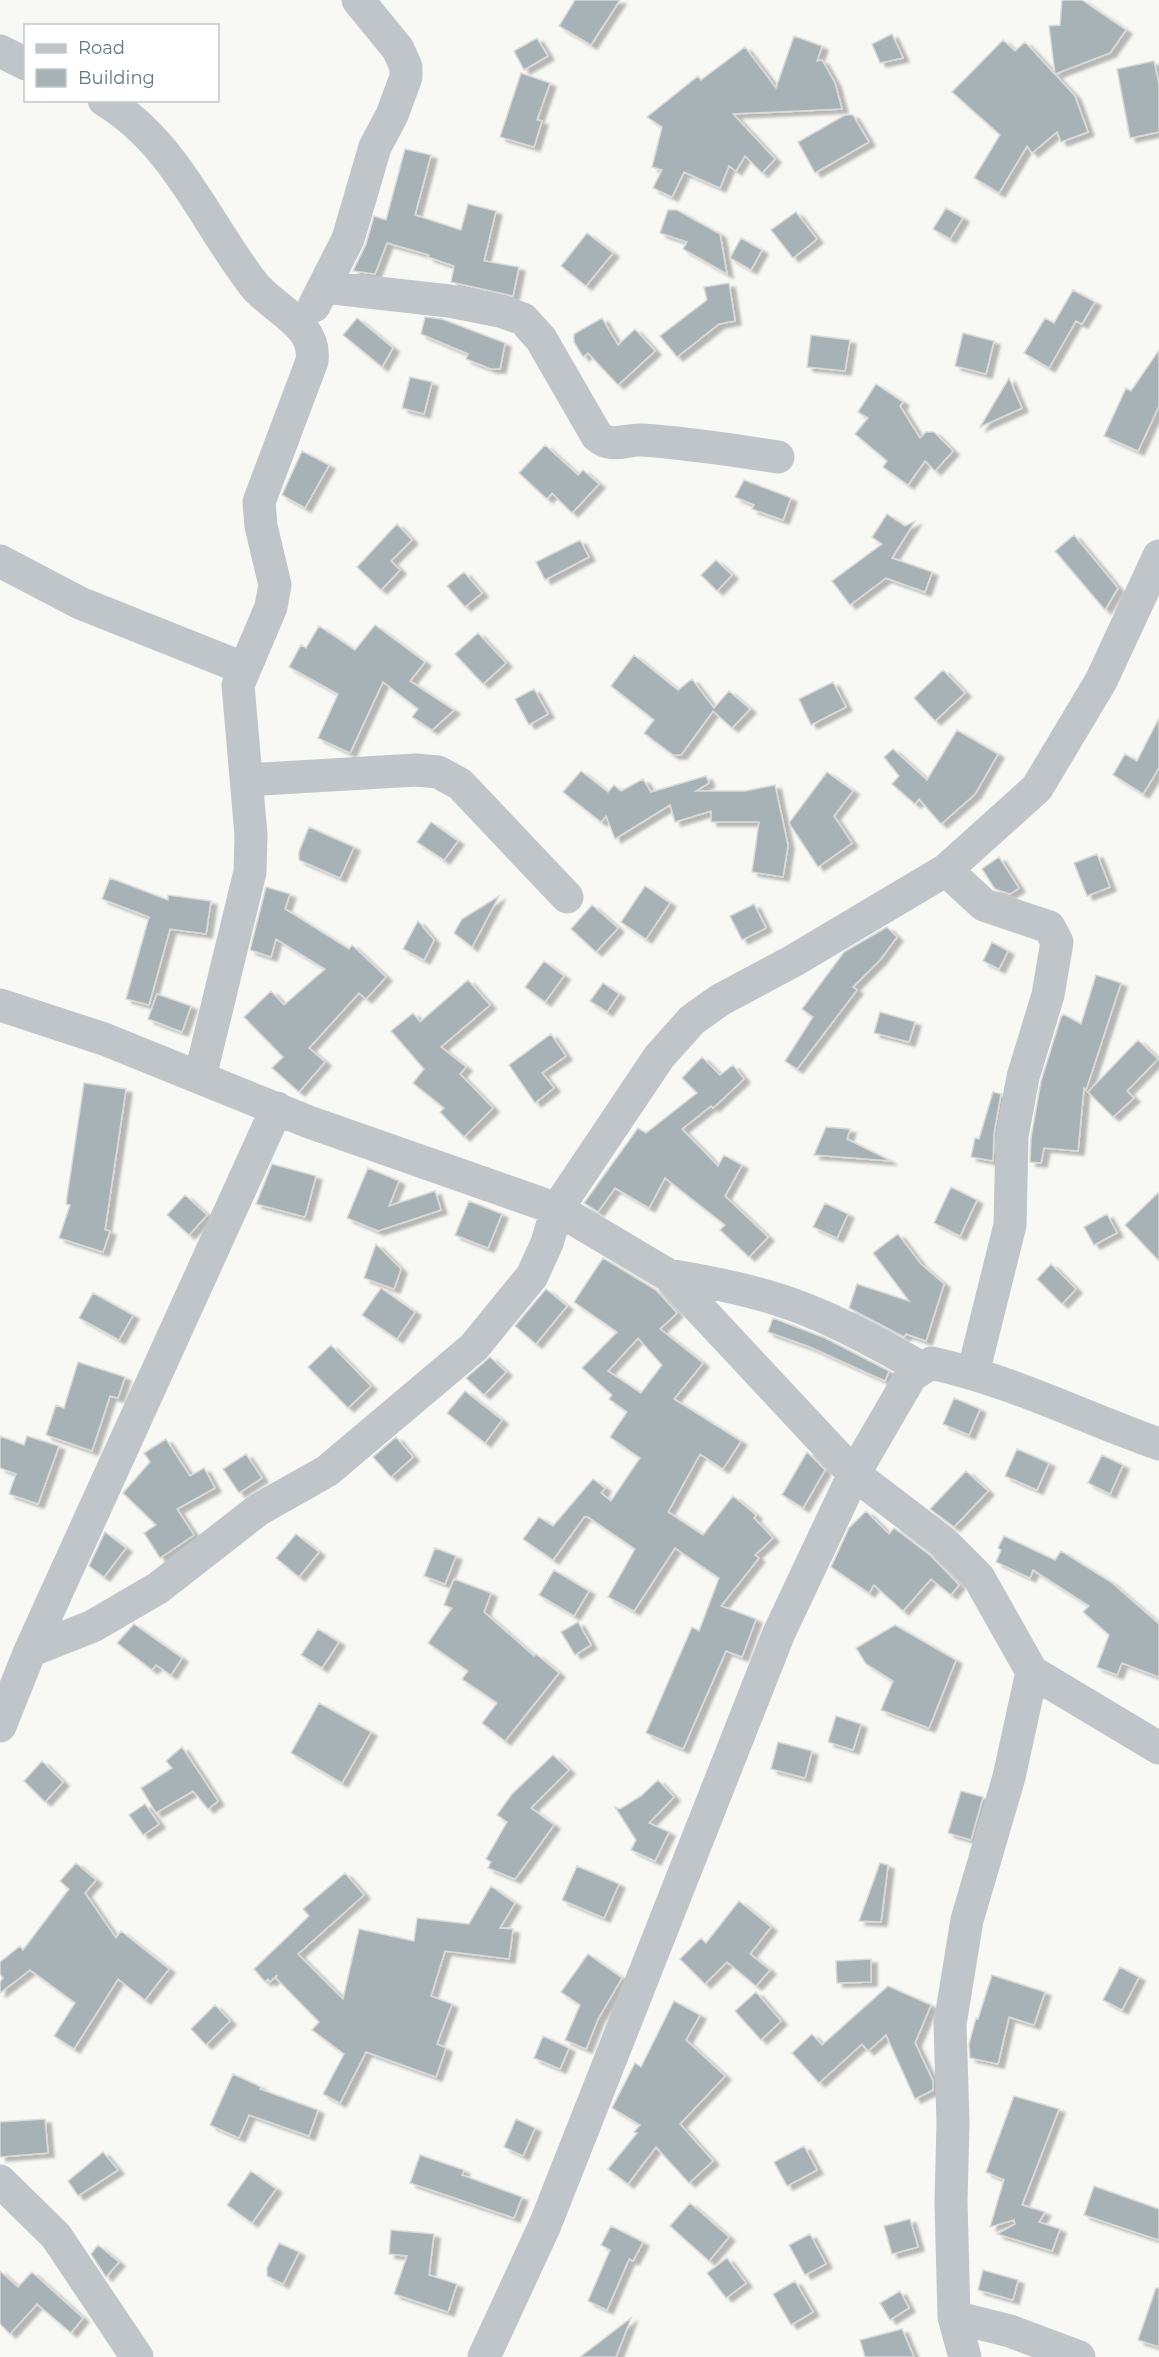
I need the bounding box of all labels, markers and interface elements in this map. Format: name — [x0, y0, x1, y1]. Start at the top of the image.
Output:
legend — [24, 24, 219, 102]
text: Road — [78, 37, 125, 59]
text: Building — [78, 67, 155, 89]

